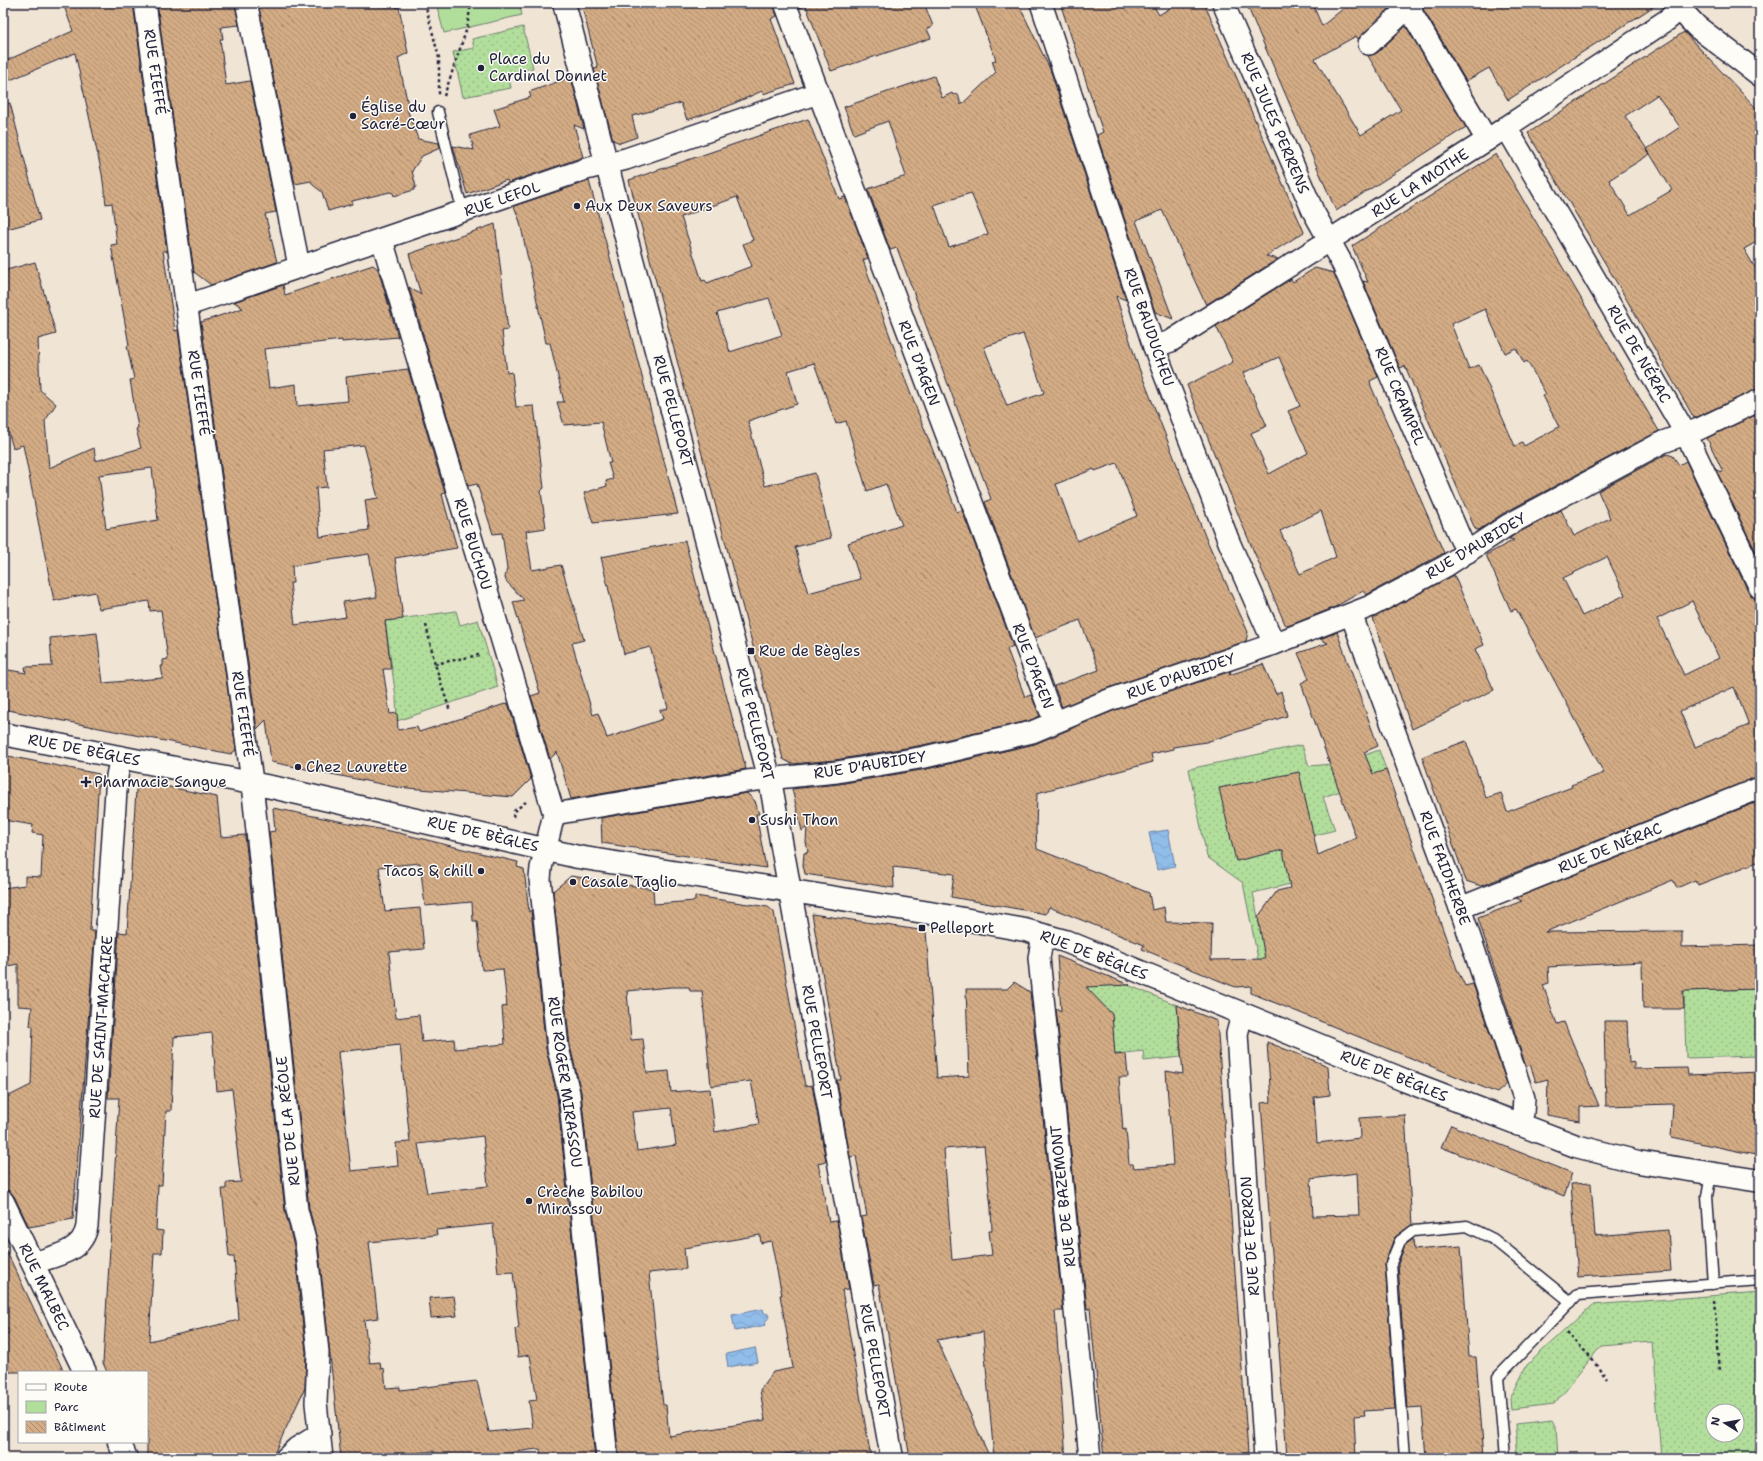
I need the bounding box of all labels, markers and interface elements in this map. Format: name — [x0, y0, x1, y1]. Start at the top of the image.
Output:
street label: RUE FIEFFÉ — [139, 28, 172, 116]
place label: Place du Cardinal Donnet — [489, 49, 607, 86]
street label: RUE JULES PERRENS — [1236, 49, 1314, 197]
marker: Place du Cardinal Donnet — [476, 63, 486, 73]
place label: Église du Sacré-Cœur — [361, 96, 445, 134]
marker: Église du Sacré-Cœur — [348, 111, 358, 121]
street label: RUE LA MOTHE — [1367, 144, 1473, 222]
street label: RUE LEFOL — [461, 177, 543, 221]
place label: Aux Deux Saveurs — [585, 196, 713, 216]
marker: Aux Deux Saveurs — [572, 201, 582, 211]
street label: RUE BAUDUCHEU — [1119, 265, 1179, 389]
street label: RUE DE NÉRAC — [1603, 301, 1676, 407]
street label: RUE D'AGEN — [894, 317, 944, 409]
street label: RUE CRAMPEL — [1370, 344, 1430, 448]
street label: RUE FIEFFÉ — [183, 349, 216, 437]
street label: RUE PELLEPORT — [648, 353, 698, 469]
street label: RUE BUCHOU — [450, 496, 496, 592]
street label: RUE D'AUBIDEY — [1422, 508, 1530, 584]
street label: RUE D'AGEN — [1008, 620, 1058, 712]
place label: Rue de Bègles — [759, 641, 861, 661]
marker: Rue de Bègles — [746, 646, 756, 656]
street label: RUE D'AUBIDEY — [1124, 648, 1238, 704]
street label: RUE PELLEPORT — [731, 665, 779, 783]
street label: RUE FIEFFÉ — [227, 670, 260, 758]
street label: RUE DE BÈGLES — [26, 728, 142, 771]
street label: RUE D'AUBIDEY — [812, 746, 928, 784]
place label: Chez Laurette — [306, 757, 408, 777]
marker: Chez Laurette — [293, 762, 303, 772]
place label: Pharmacie Sangue — [94, 772, 227, 792]
marker: Pharmacie Sangue — [81, 777, 91, 787]
street label: RUE FAIDHERBE — [1415, 808, 1475, 928]
street label: RUE DE BÈGLES — [425, 810, 541, 857]
place label: Sushi Thon — [760, 810, 838, 830]
marker: Sushi Thon — [747, 815, 757, 825]
street label: RUE DE NÉRAC — [1555, 817, 1665, 878]
place label: Tacos & chill — [384, 861, 473, 881]
marker: Tacos & chill — [476, 866, 486, 876]
place label: Casale Taglio — [581, 872, 677, 892]
marker: Casale Taglio — [568, 877, 578, 887]
place label: Pelleport — [930, 918, 994, 938]
marker: Pelleport — [917, 923, 927, 933]
street label: RUE DE BÈGLES — [1037, 924, 1151, 985]
street label: RUE DE SAINT-MACAIRE — [85, 935, 117, 1119]
street label: RUE PELLEPORT — [797, 983, 837, 1101]
street label: RUE ROGER MIRASSOU — [543, 995, 587, 1169]
street label: RUE DE BÈGLES — [1337, 1044, 1451, 1107]
street label: RUE DE LA RÉOLE — [270, 1055, 305, 1187]
street label: RUE DE BAZEMONT — [1046, 1124, 1080, 1268]
street label: RUE DE FERRON — [1236, 1176, 1264, 1296]
place label: Crèche Babilou Mirassou — [537, 1182, 643, 1219]
marker: Crèche Babilou Mirassou — [524, 1196, 534, 1206]
street label: RUE MALBEC — [14, 1240, 74, 1334]
street label: RUE PELLEPORT — [855, 1302, 895, 1420]
legend — [18, 1371, 148, 1443]
text: Route — [54, 1379, 88, 1395]
text: Parc — [54, 1399, 79, 1415]
north arrow — [1705, 1403, 1745, 1443]
text: N — [1707, 1415, 1724, 1427]
text: Bâtiment — [54, 1419, 106, 1435]

